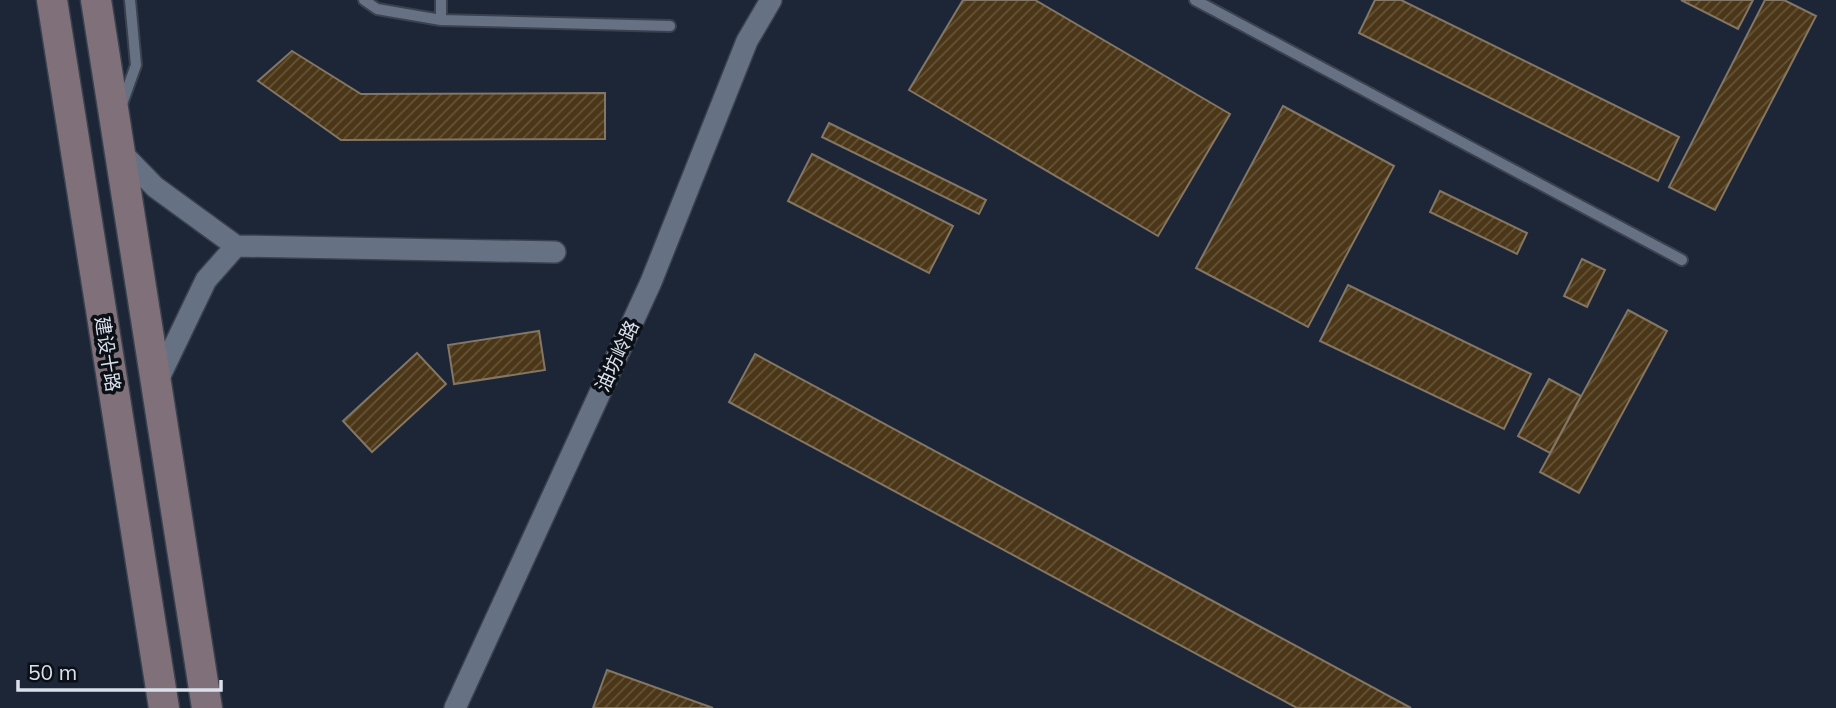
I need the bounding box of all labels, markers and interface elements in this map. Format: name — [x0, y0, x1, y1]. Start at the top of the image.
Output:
street label: 建设十路 — [90, 315, 126, 393]
street label: 油坊岭路 — [590, 316, 644, 396]
scale bar — [18, 648, 220, 692]
text: 50 m — [28, 659, 77, 685]

